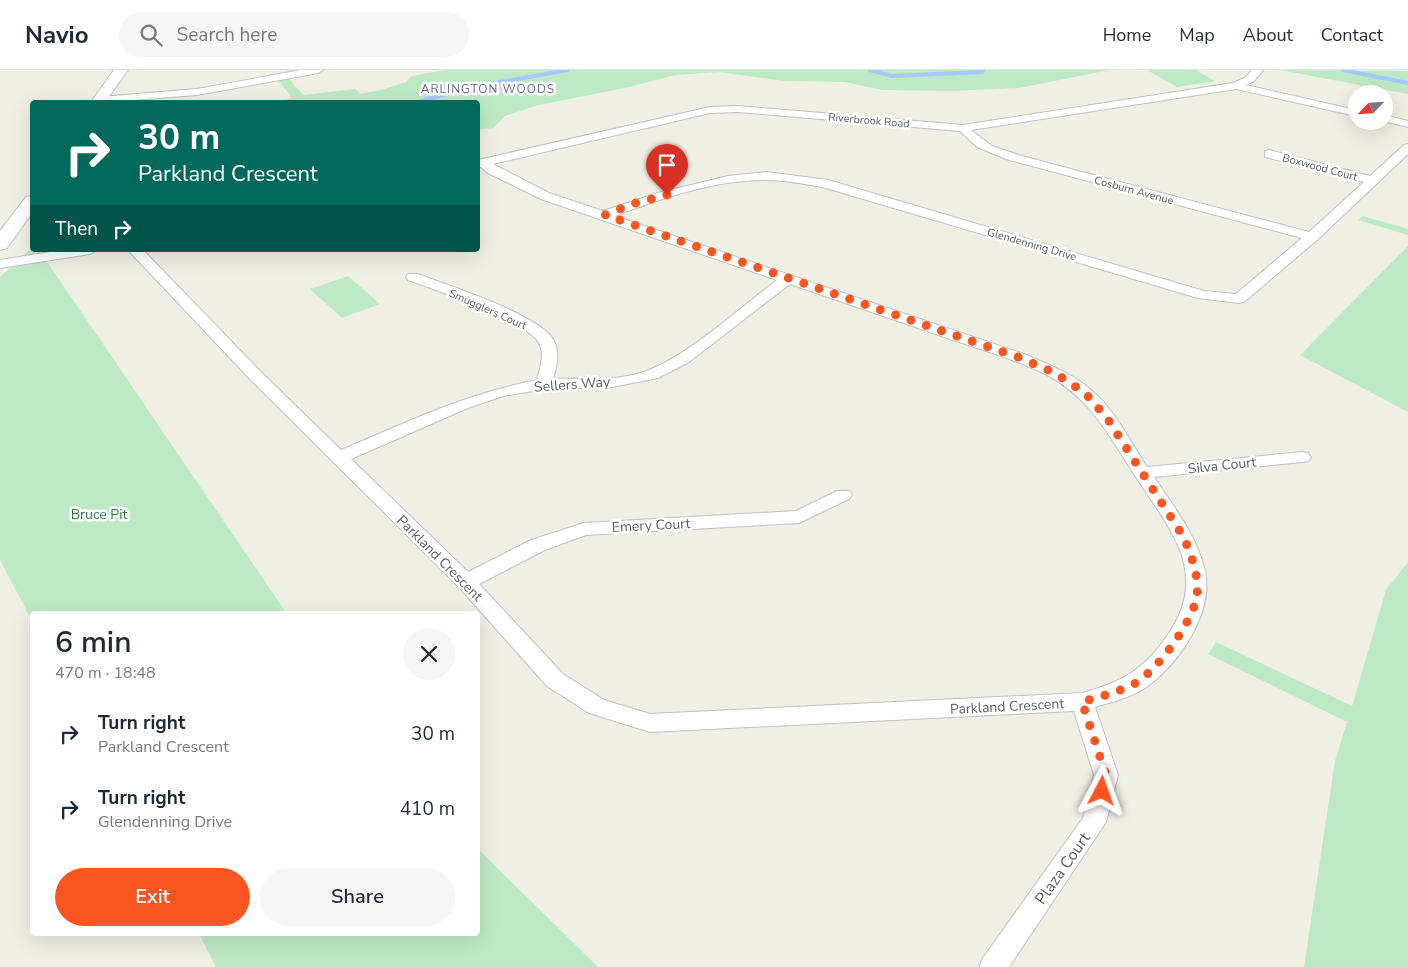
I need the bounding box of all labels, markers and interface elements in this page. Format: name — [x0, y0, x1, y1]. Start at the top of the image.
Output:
search box — [119, 12, 469, 57]
text: Navio — [25, 19, 89, 51]
icon: search — [137, 21, 165, 49]
text: Search here — [177, 22, 277, 48]
text: Home — [1103, 23, 1151, 47]
text: Map — [1179, 23, 1215, 47]
text: About — [1243, 23, 1293, 47]
text: Contact — [1321, 23, 1383, 47]
district label: ARLINGTON WOODS — [421, 81, 555, 97]
north arrow — [1348, 85, 1392, 130]
map controls — [1348, 85, 1393, 130]
street label: Riverbrook Road — [828, 109, 910, 132]
text: 30 m — [138, 114, 220, 161]
icon: right — [55, 120, 120, 185]
pin — [646, 144, 688, 195]
street label: Boxwood Court — [1281, 150, 1359, 185]
icon: arrive — [653, 151, 681, 179]
text: Parkland Crescent — [138, 159, 318, 189]
street label: Cosburn Avenue — [1093, 173, 1175, 208]
icon: right — [108, 215, 136, 243]
text: Then — [55, 216, 98, 242]
street label: Glendenning Drive — [985, 225, 1078, 264]
street label: Smugglers Court — [447, 286, 529, 333]
street label: Sellers Way — [533, 372, 611, 397]
street label: Silva Court — [1187, 452, 1257, 479]
park label: Bruce Pit — [71, 505, 127, 524]
street label: Parkland Crescent — [392, 511, 487, 606]
street label: Emery Court — [611, 514, 691, 537]
text: 6 min — [55, 622, 131, 663]
button: close — [403, 628, 455, 680]
text: 470 m · 18:48 — [55, 662, 156, 684]
street label: Parkland Crescent — [949, 694, 1065, 719]
text: Turn right — [98, 710, 185, 736]
icon: right — [55, 720, 83, 748]
text: 30 m — [411, 721, 455, 747]
text: Parkland Crescent — [98, 736, 229, 758]
position arrow — [1075, 764, 1127, 816]
text: Turn right — [98, 785, 185, 811]
icon: right — [55, 795, 83, 823]
text: 410 m — [400, 796, 455, 822]
text: Glendenning Drive — [98, 811, 232, 833]
street label: Plaza Court — [1030, 828, 1096, 909]
button: Exit — [55, 868, 250, 926]
button: Share — [260, 868, 455, 926]

